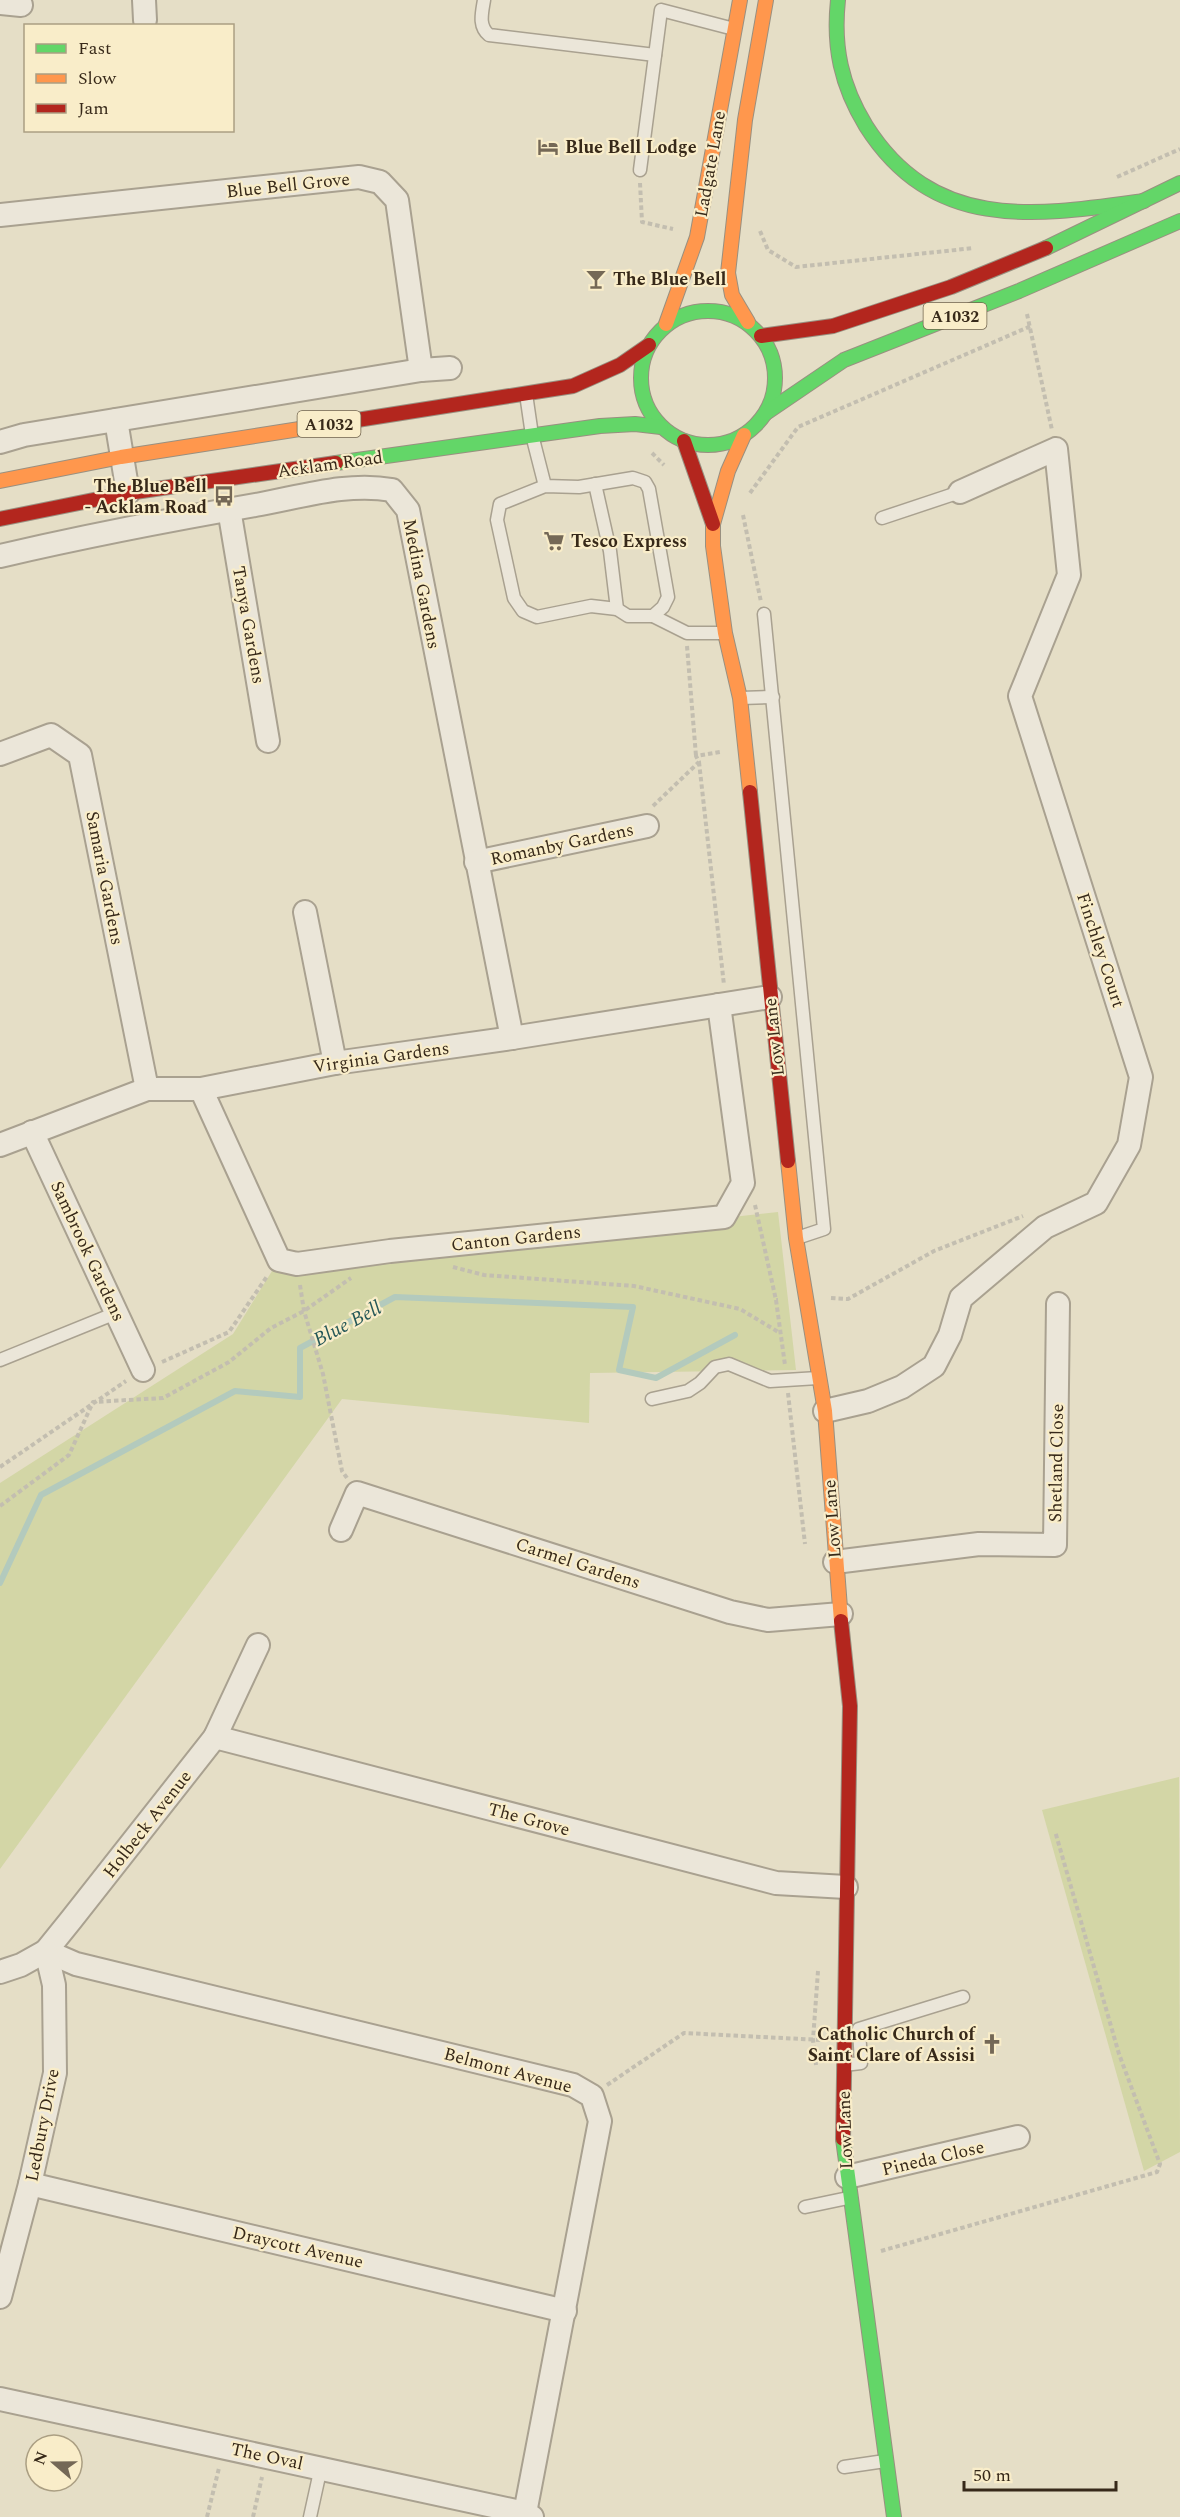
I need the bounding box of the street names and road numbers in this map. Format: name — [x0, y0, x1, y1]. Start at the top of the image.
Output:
street label: Ladgate Lane — [688, 109, 733, 219]
street label: Blue Bell Grove — [225, 166, 351, 205]
road number: A1032 — [924, 303, 986, 329]
road number: A1032 — [298, 411, 360, 437]
street label: Acklam Road — [276, 444, 385, 485]
street label: Medina Gardens — [396, 517, 447, 652]
street label: Tanya Gardens — [225, 564, 272, 686]
street label: Samaria Gardens — [78, 809, 131, 947]
street label: Romanby Gardens — [488, 816, 636, 873]
street label: Finchley Court — [1069, 889, 1132, 1011]
street label: Low Lane — [757, 996, 792, 1077]
street label: Virginia Gardens — [311, 1035, 451, 1080]
street label: Sambrook Gardens — [43, 1177, 132, 1326]
street label: Canton Gardens — [450, 1218, 582, 1259]
street label: Shetland Close — [1042, 1403, 1071, 1523]
street label: Low Lane — [816, 1479, 849, 1559]
street label: Carmel Gardens — [512, 1531, 644, 1596]
street label: Holbeck Avenue — [96, 1764, 198, 1884]
street label: The Grove — [485, 1796, 573, 1843]
street label: Belmont Avenue — [441, 2040, 575, 2101]
street label: Ledbury Drive — [18, 2066, 67, 2184]
street label: Low Lane — [831, 2090, 860, 2170]
street label: Pineda Close — [879, 2134, 987, 2183]
street label: Draycott Avenue — [230, 2219, 366, 2276]
street label: The Oval — [228, 2436, 306, 2477]

